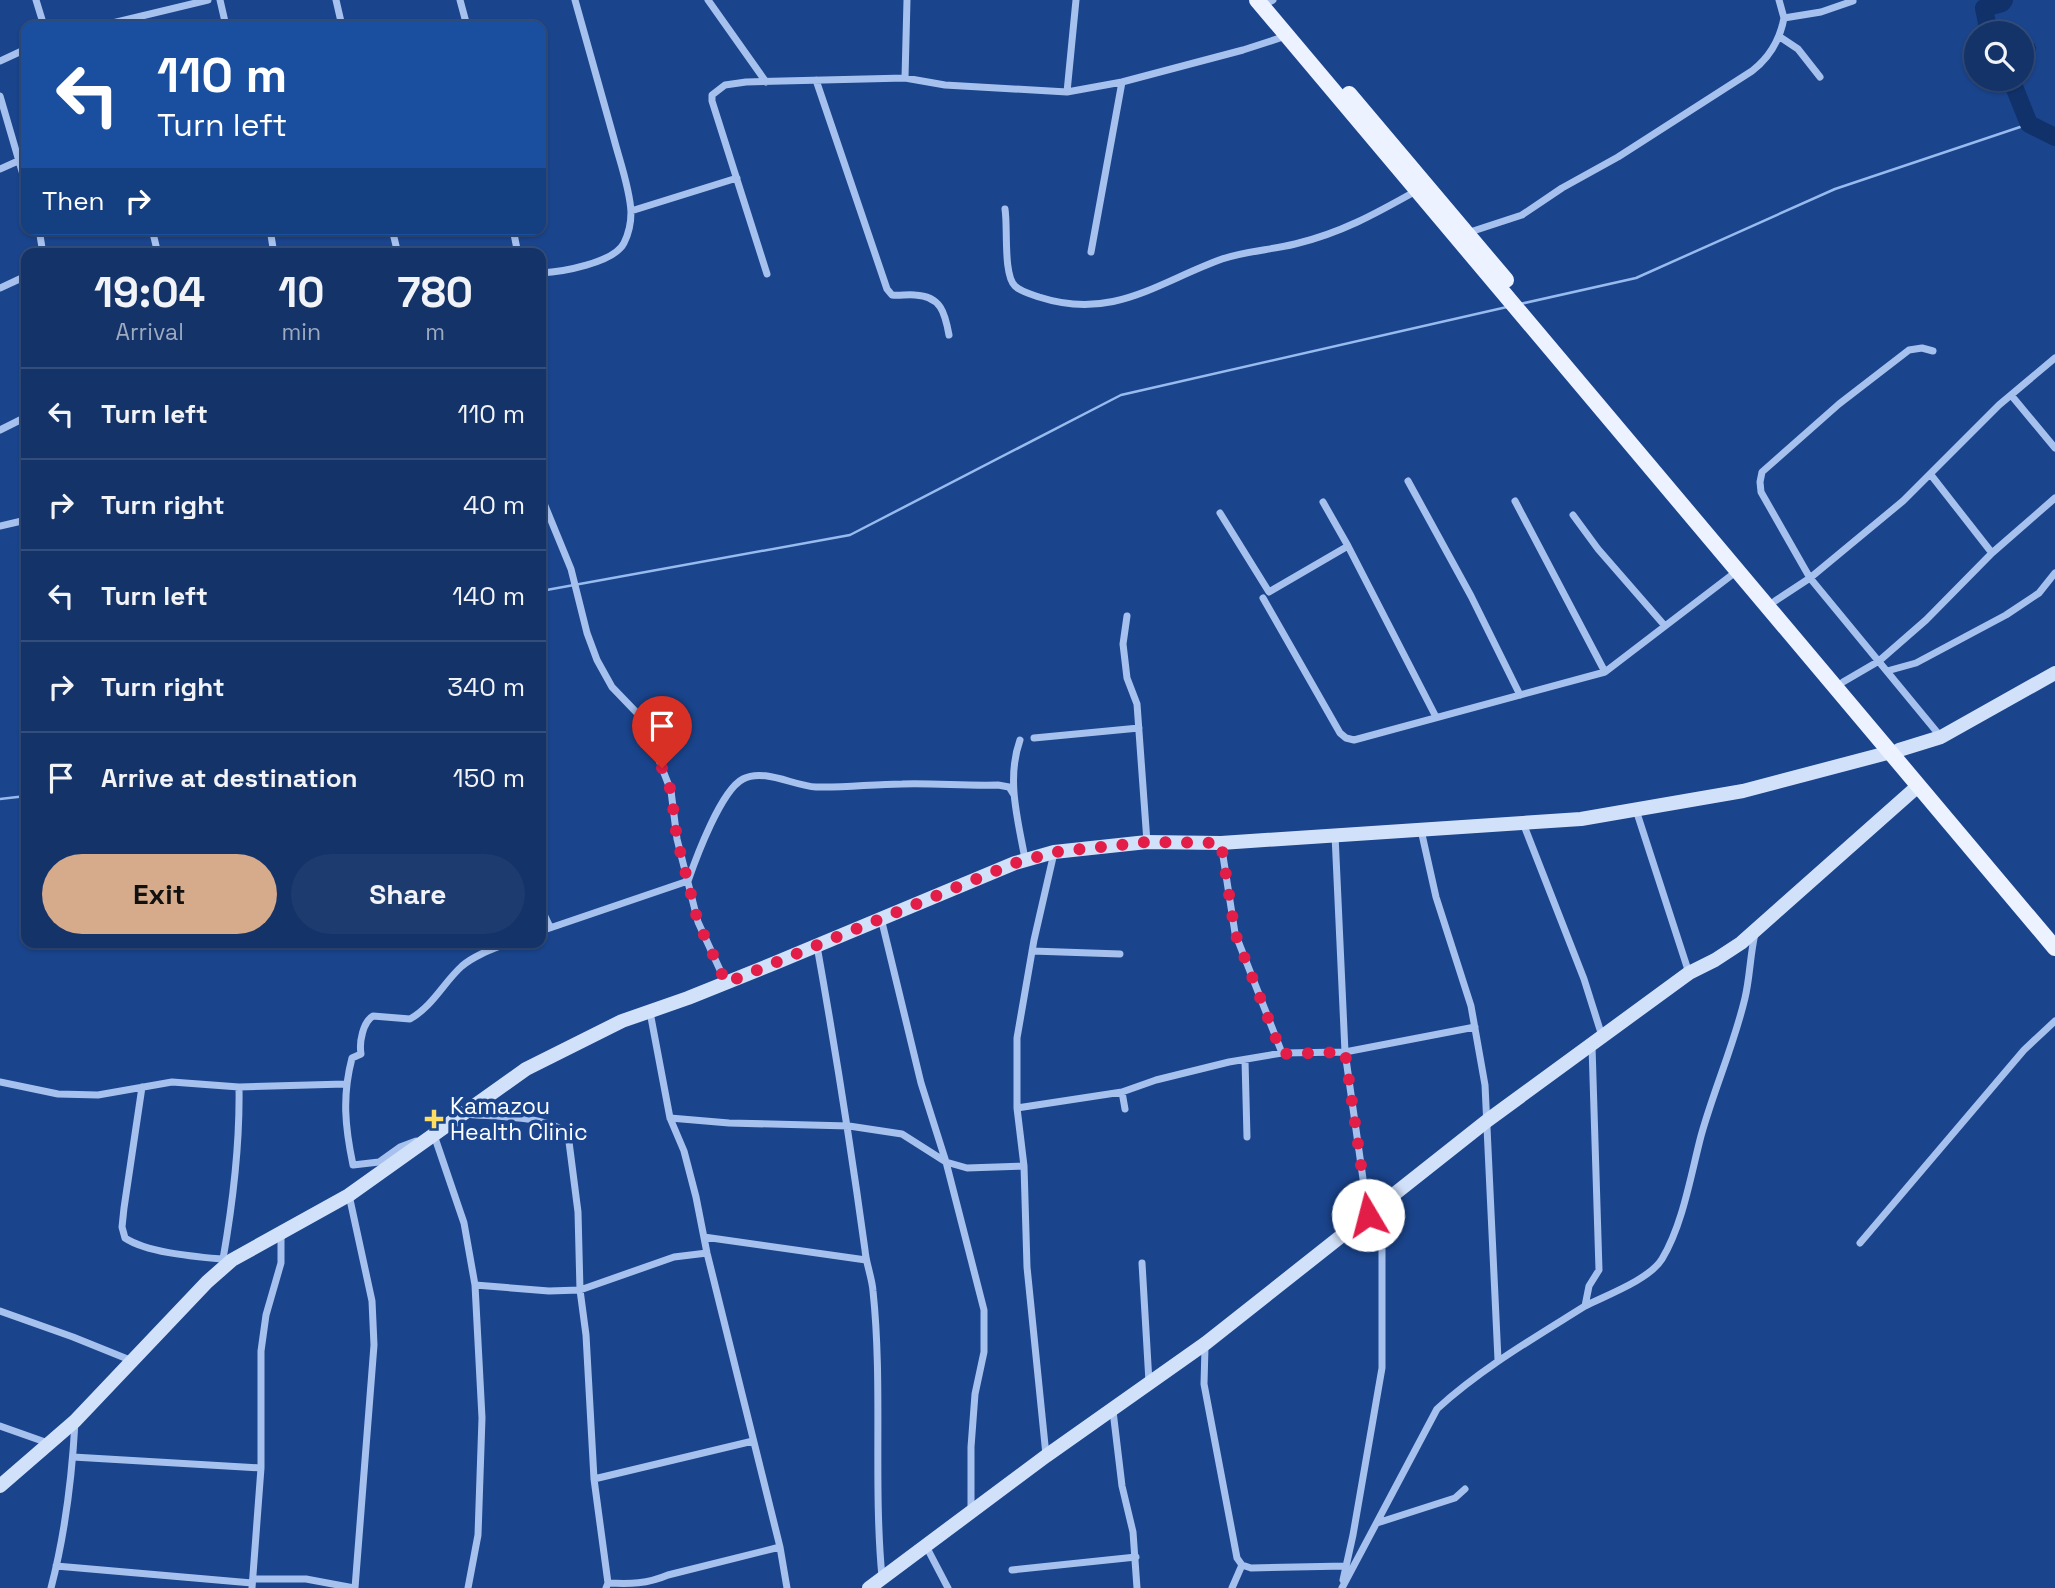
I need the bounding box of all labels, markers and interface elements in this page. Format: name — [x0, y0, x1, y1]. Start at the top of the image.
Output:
map controls — [1964, 21, 2034, 91]
button: search — [1964, 21, 2034, 91]
text: 110 m — [157, 44, 287, 106]
icon: left — [42, 49, 133, 140]
text: Turn left — [157, 105, 287, 145]
icon: right — [119, 182, 157, 220]
text: Then — [42, 184, 105, 218]
text: 19:04 — [94, 266, 205, 319]
text: 10 — [278, 266, 324, 319]
text: 780 — [397, 266, 473, 319]
text: Arrival — [115, 317, 184, 347]
text: min — [282, 317, 321, 347]
text: m — [425, 317, 445, 347]
icon: left — [42, 395, 80, 433]
text: Turn left — [101, 397, 208, 431]
text: 110 m — [458, 397, 525, 431]
icon: right — [42, 486, 80, 524]
text: Turn right — [101, 488, 225, 522]
text: 40 m — [463, 488, 525, 522]
icon: left — [42, 577, 80, 615]
text: Turn left — [101, 579, 208, 613]
text: 140 m — [452, 579, 525, 613]
icon: right — [42, 668, 80, 706]
text: Turn right — [101, 670, 225, 704]
text: 340 m — [447, 670, 525, 704]
pin — [632, 696, 692, 768]
icon: arrive — [643, 707, 681, 745]
icon: arrive — [42, 759, 80, 797]
text: Arrive at destination — [101, 761, 358, 795]
text: 150 m — [453, 761, 525, 795]
button: Exit — [42, 854, 277, 934]
button: Share — [291, 854, 525, 934]
place label: Kamazou Health Clinic — [450, 1091, 588, 1147]
marker: Kamazou Health Clinic — [424, 1109, 444, 1129]
position arrow — [1331, 1178, 1405, 1252]

